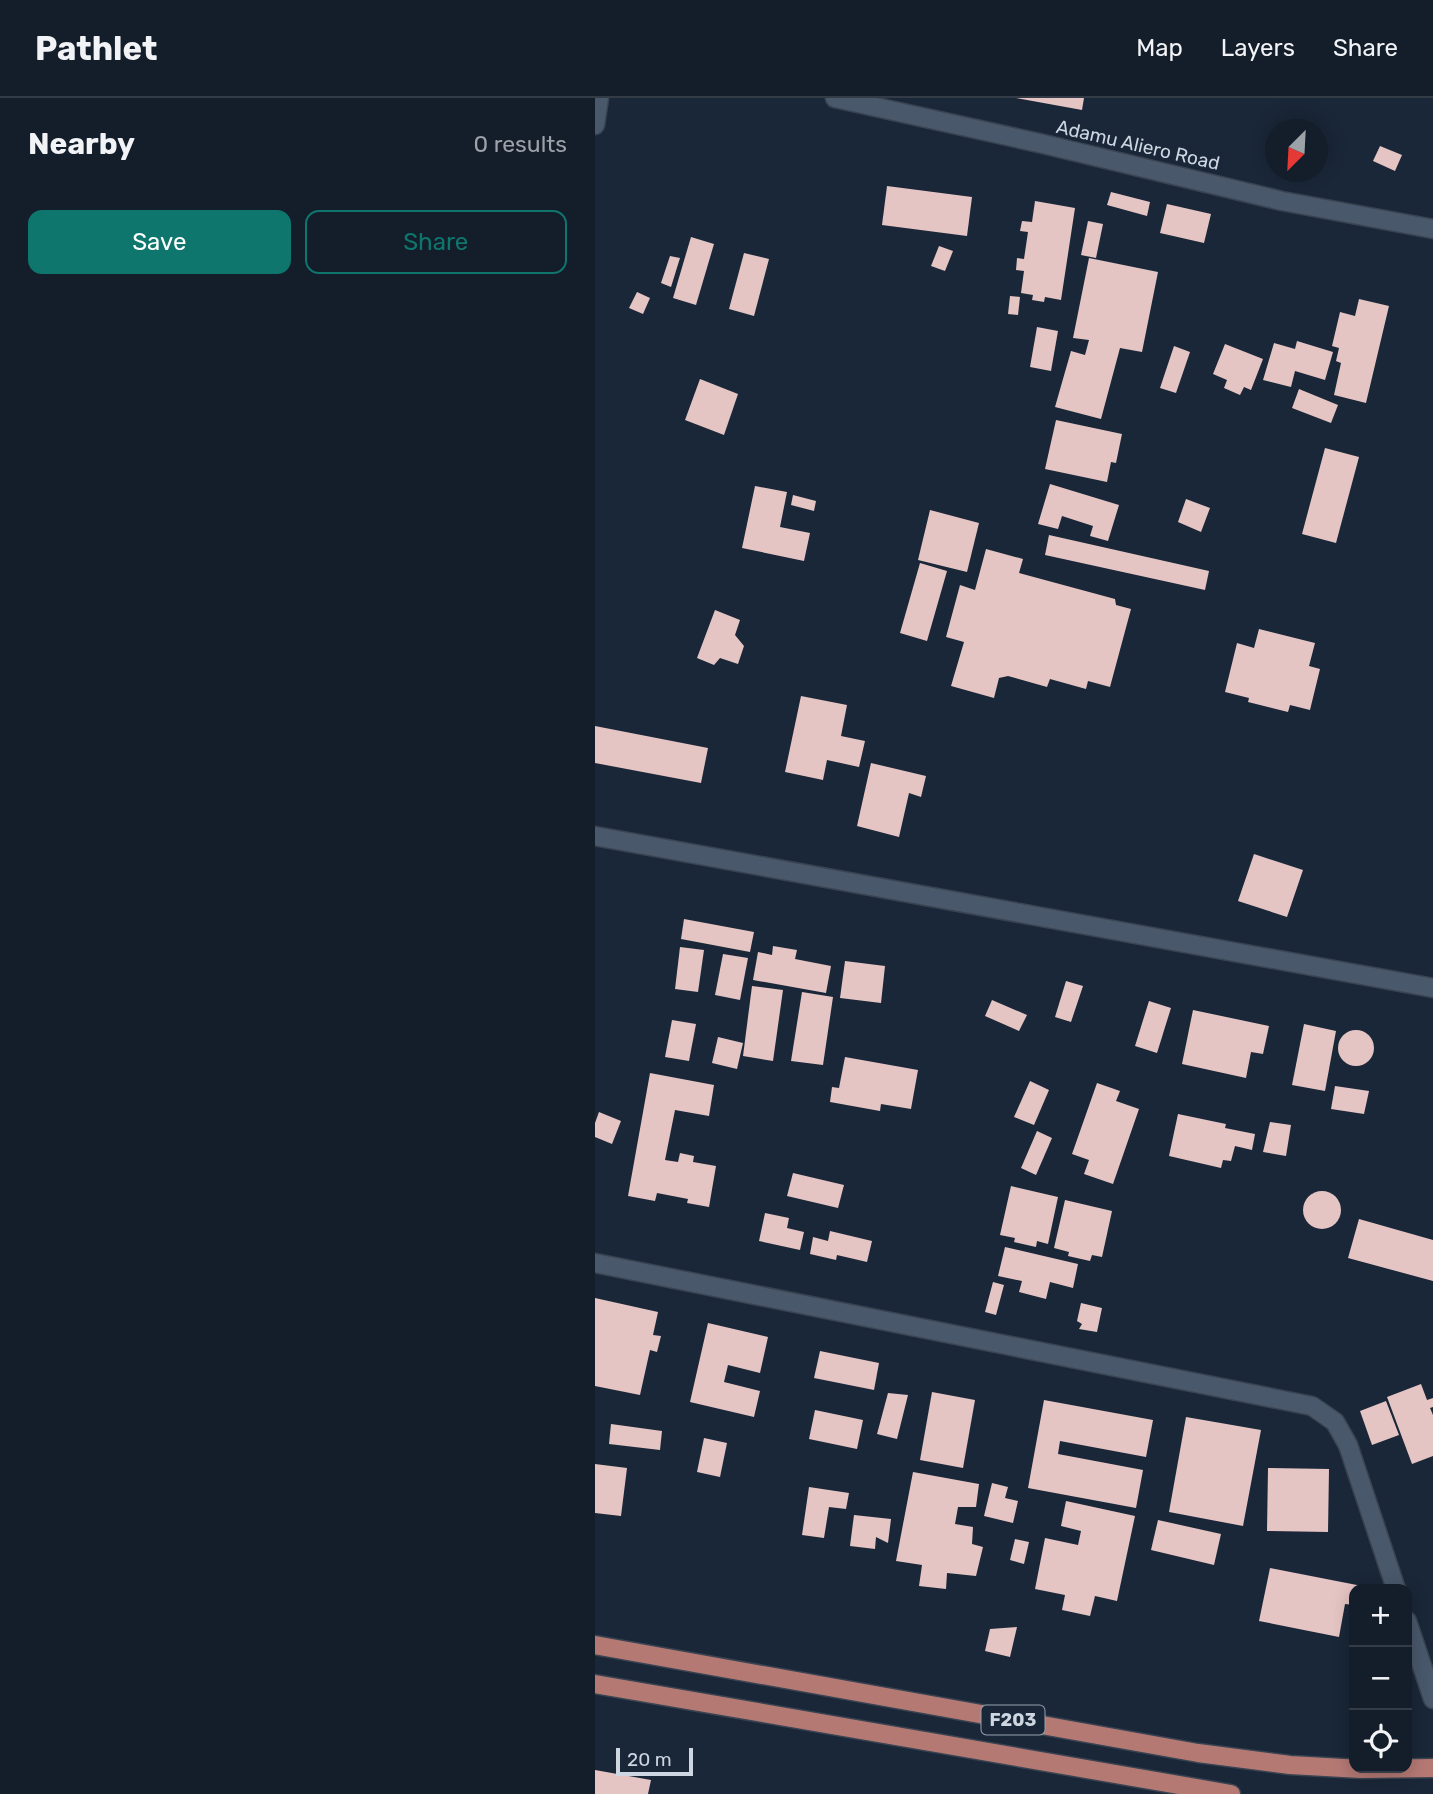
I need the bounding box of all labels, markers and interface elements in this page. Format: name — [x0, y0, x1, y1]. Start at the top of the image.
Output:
text: Pathlet — [35, 29, 158, 68]
text: Map — [1136, 34, 1183, 62]
text: Layers — [1221, 34, 1295, 62]
text: Share — [1333, 34, 1398, 62]
street label: Adamu Aliero Road — [1054, 115, 1222, 175]
north arrow — [1265, 119, 1328, 182]
text: Nearby — [28, 126, 135, 162]
text: 0 results — [473, 130, 567, 158]
button: Save — [28, 210, 291, 274]
button: Share — [305, 210, 567, 274]
map controls — [1349, 1584, 1412, 1773]
button: + — [1349, 1584, 1412, 1647]
button: − — [1349, 1647, 1412, 1710]
road number: F203 — [981, 1706, 1045, 1735]
button: locate — [1349, 1710, 1412, 1773]
scale bar — [616, 1745, 693, 1777]
text: 20 m — [627, 1748, 672, 1771]

